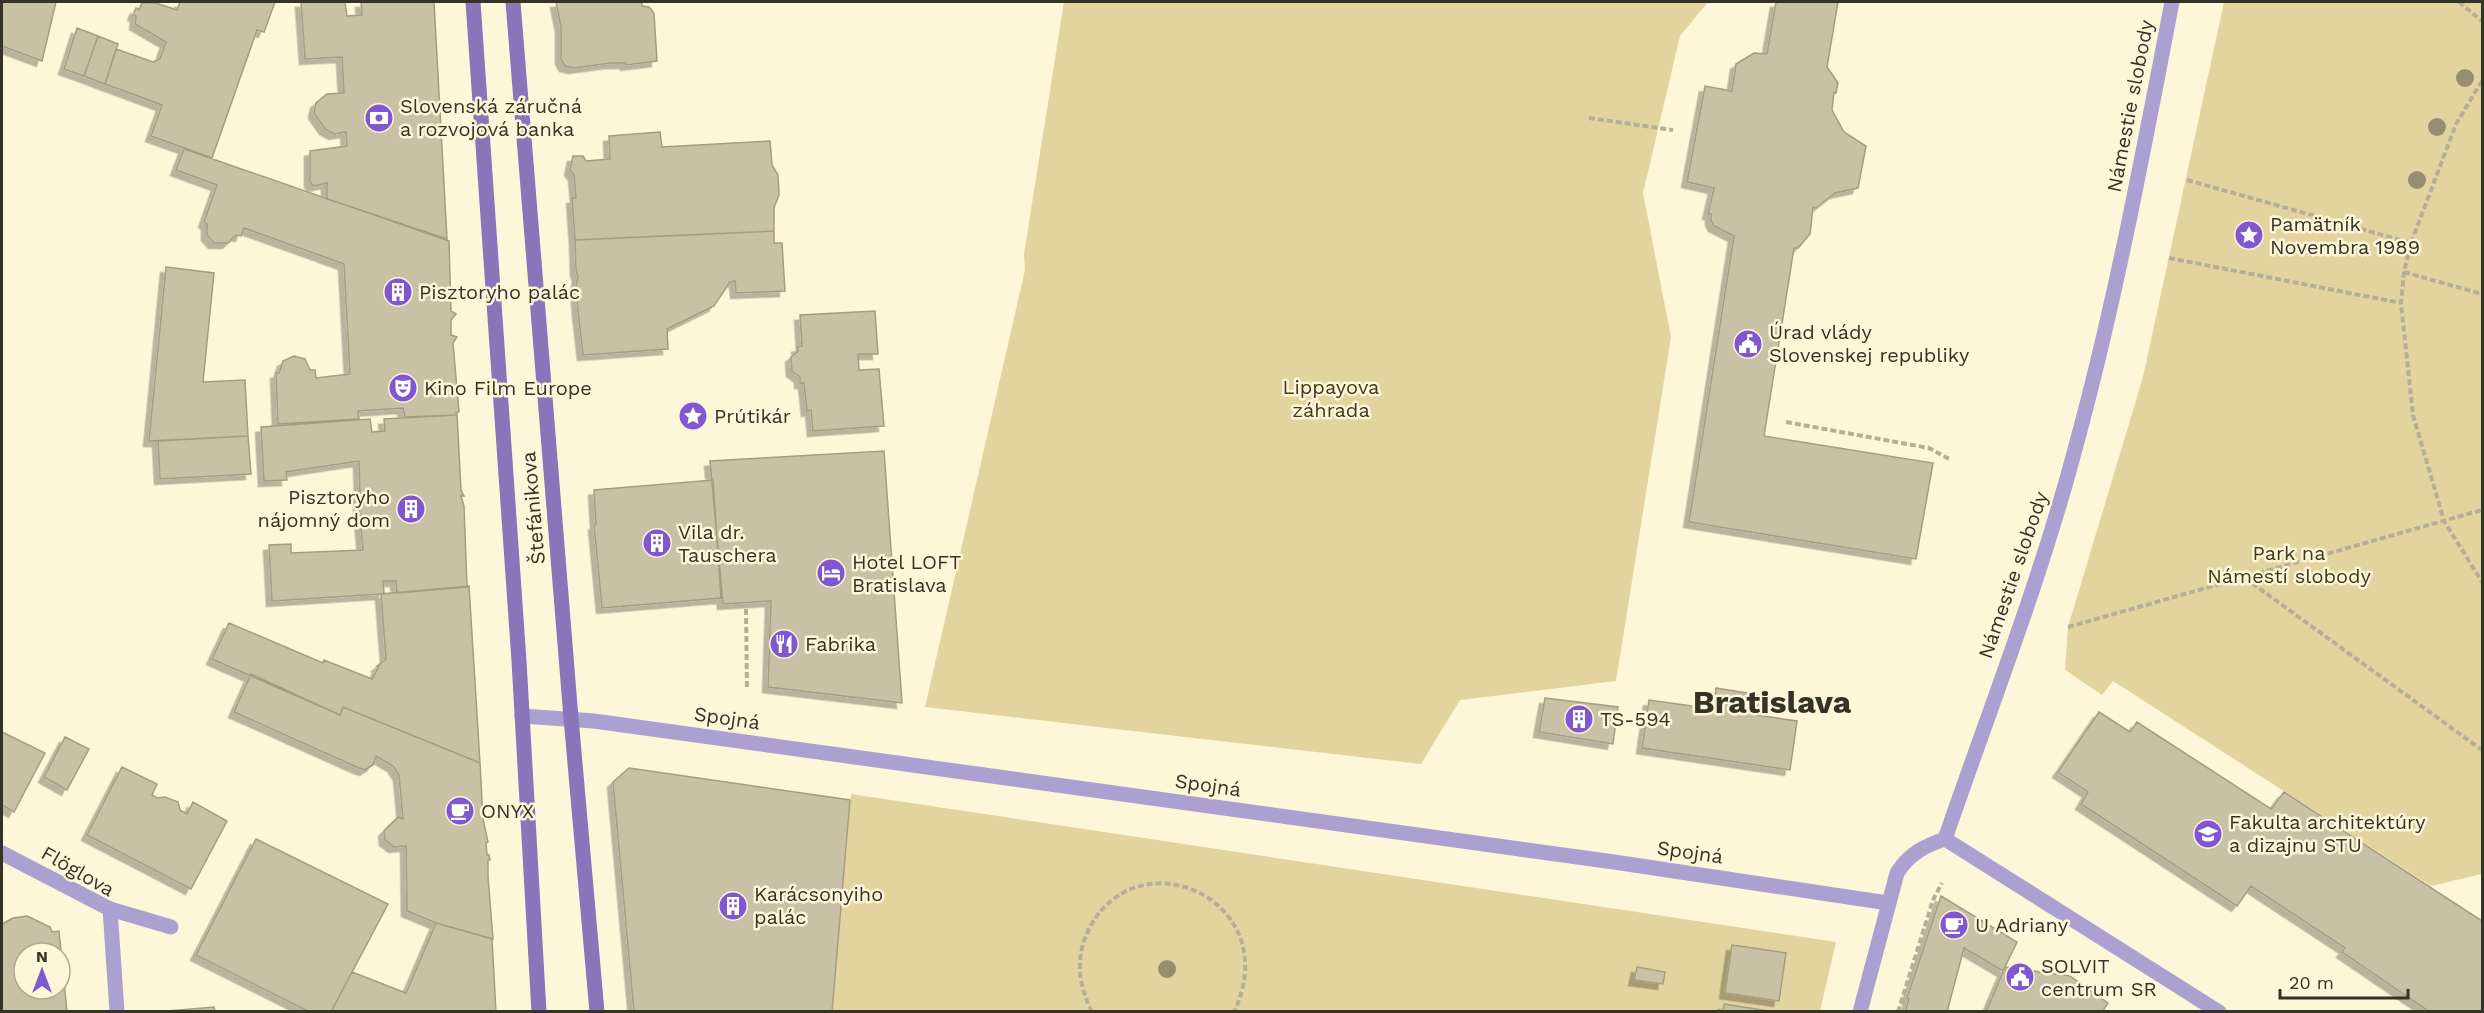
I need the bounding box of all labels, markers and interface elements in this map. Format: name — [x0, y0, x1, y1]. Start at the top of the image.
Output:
street label: Námestie slobody — [2102, 17, 2159, 194]
place label: Slovenská záručná a rozvojová banka — [400, 94, 582, 141]
bank icon: Slovenská záručná a rozvojová banka — [363, 102, 395, 134]
place label: Pamätník Novembra 1989 — [2270, 212, 2420, 259]
place icon: Pamätník Novembra 1989 — [2233, 219, 2265, 251]
building icon: Pisztoryho palác — [382, 276, 414, 308]
place label: Pisztoryho palác — [419, 280, 580, 304]
place label: Úrad vlády Slovenskej republiky — [1769, 320, 1970, 367]
public building icon: Úrad vlády Slovenskej republiky — [1732, 328, 1764, 360]
theatre icon: Kino Film Europe — [387, 372, 419, 404]
park label: Lippayova záhrada — [1283, 375, 1379, 422]
place label: Kino Film Europe — [424, 376, 592, 400]
place icon: Prútikár — [677, 400, 709, 432]
place label: Prútikár — [714, 404, 791, 428]
street label: Štefánikova — [516, 450, 550, 566]
place label: Pisztoryho nájomný dom — [258, 485, 390, 532]
street label: Námestie slobody — [1973, 488, 2053, 662]
building icon: Pisztoryho nájomný dom — [395, 493, 427, 525]
place label: Vila dr. Tauschera — [678, 520, 777, 567]
building icon: Vila dr. Tauschera — [641, 527, 673, 559]
park label: Park na Námestí slobody — [2207, 541, 2371, 588]
place label: Hotel LOFT Bratislava — [852, 550, 961, 597]
hotel icon: Hotel LOFT Bratislava — [815, 557, 847, 589]
restaurant icon: Fabrika — [768, 628, 800, 660]
place label: Fabrika — [805, 632, 876, 656]
district label: Bratislava — [1693, 683, 1852, 721]
street label: Spojná — [693, 702, 761, 734]
building icon: TS-594 — [1563, 703, 1595, 735]
place label: TS-594 — [1600, 707, 1671, 731]
street label: Spojná — [1174, 769, 1242, 801]
cafe icon: ONYX — [444, 795, 476, 827]
place label: ONYX — [481, 799, 534, 823]
place label: Fakulta architektúry a dizajnu STU — [2229, 810, 2426, 857]
school or university icon: Fakulta architektúry a dizajnu STU — [2192, 818, 2224, 850]
street label: Spojná — [1656, 836, 1724, 868]
street label: Flöglova — [37, 840, 119, 902]
place label: Karácsonyiho palác — [754, 882, 883, 929]
building icon: Karácsonyiho palác — [717, 890, 749, 922]
cafe icon: U Adriany — [1938, 909, 1970, 941]
place label: U Adriany — [1975, 913, 2069, 937]
north arrow — [12, 941, 72, 1001]
text: N — [36, 947, 48, 966]
place label: SOLVIT centrum SR — [2041, 954, 2157, 1001]
public building icon: SOLVIT centrum SR — [2004, 961, 2036, 993]
scale bar — [2280, 962, 2408, 1000]
text: 20 m — [2289, 972, 2334, 993]

